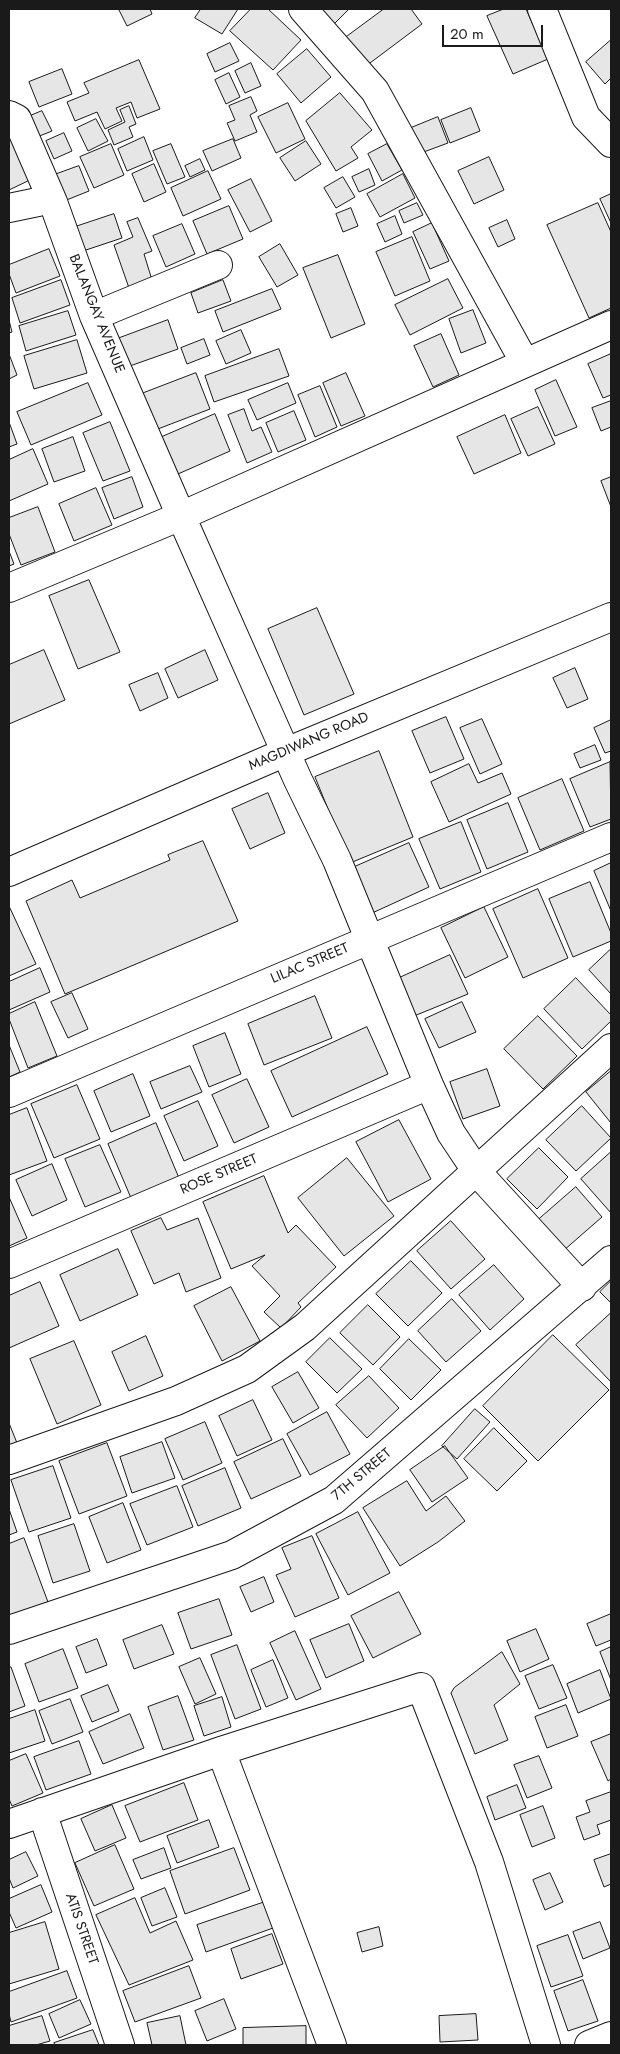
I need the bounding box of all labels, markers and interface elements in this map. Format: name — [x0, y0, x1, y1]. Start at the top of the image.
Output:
scale bar — [445, 15, 546, 47]
text: 20 m — [450, 23, 484, 45]
street label: BALANGAY AVENUE — [65, 252, 127, 376]
street label: MAGDIWANG ROAD — [246, 709, 372, 775]
street label: LILAC STREET — [269, 940, 351, 988]
street label: ROSE STREET — [178, 1151, 260, 1199]
street label: 7TH STREET — [329, 1445, 395, 1505]
street label: ATIS STREET — [61, 1891, 101, 1967]

